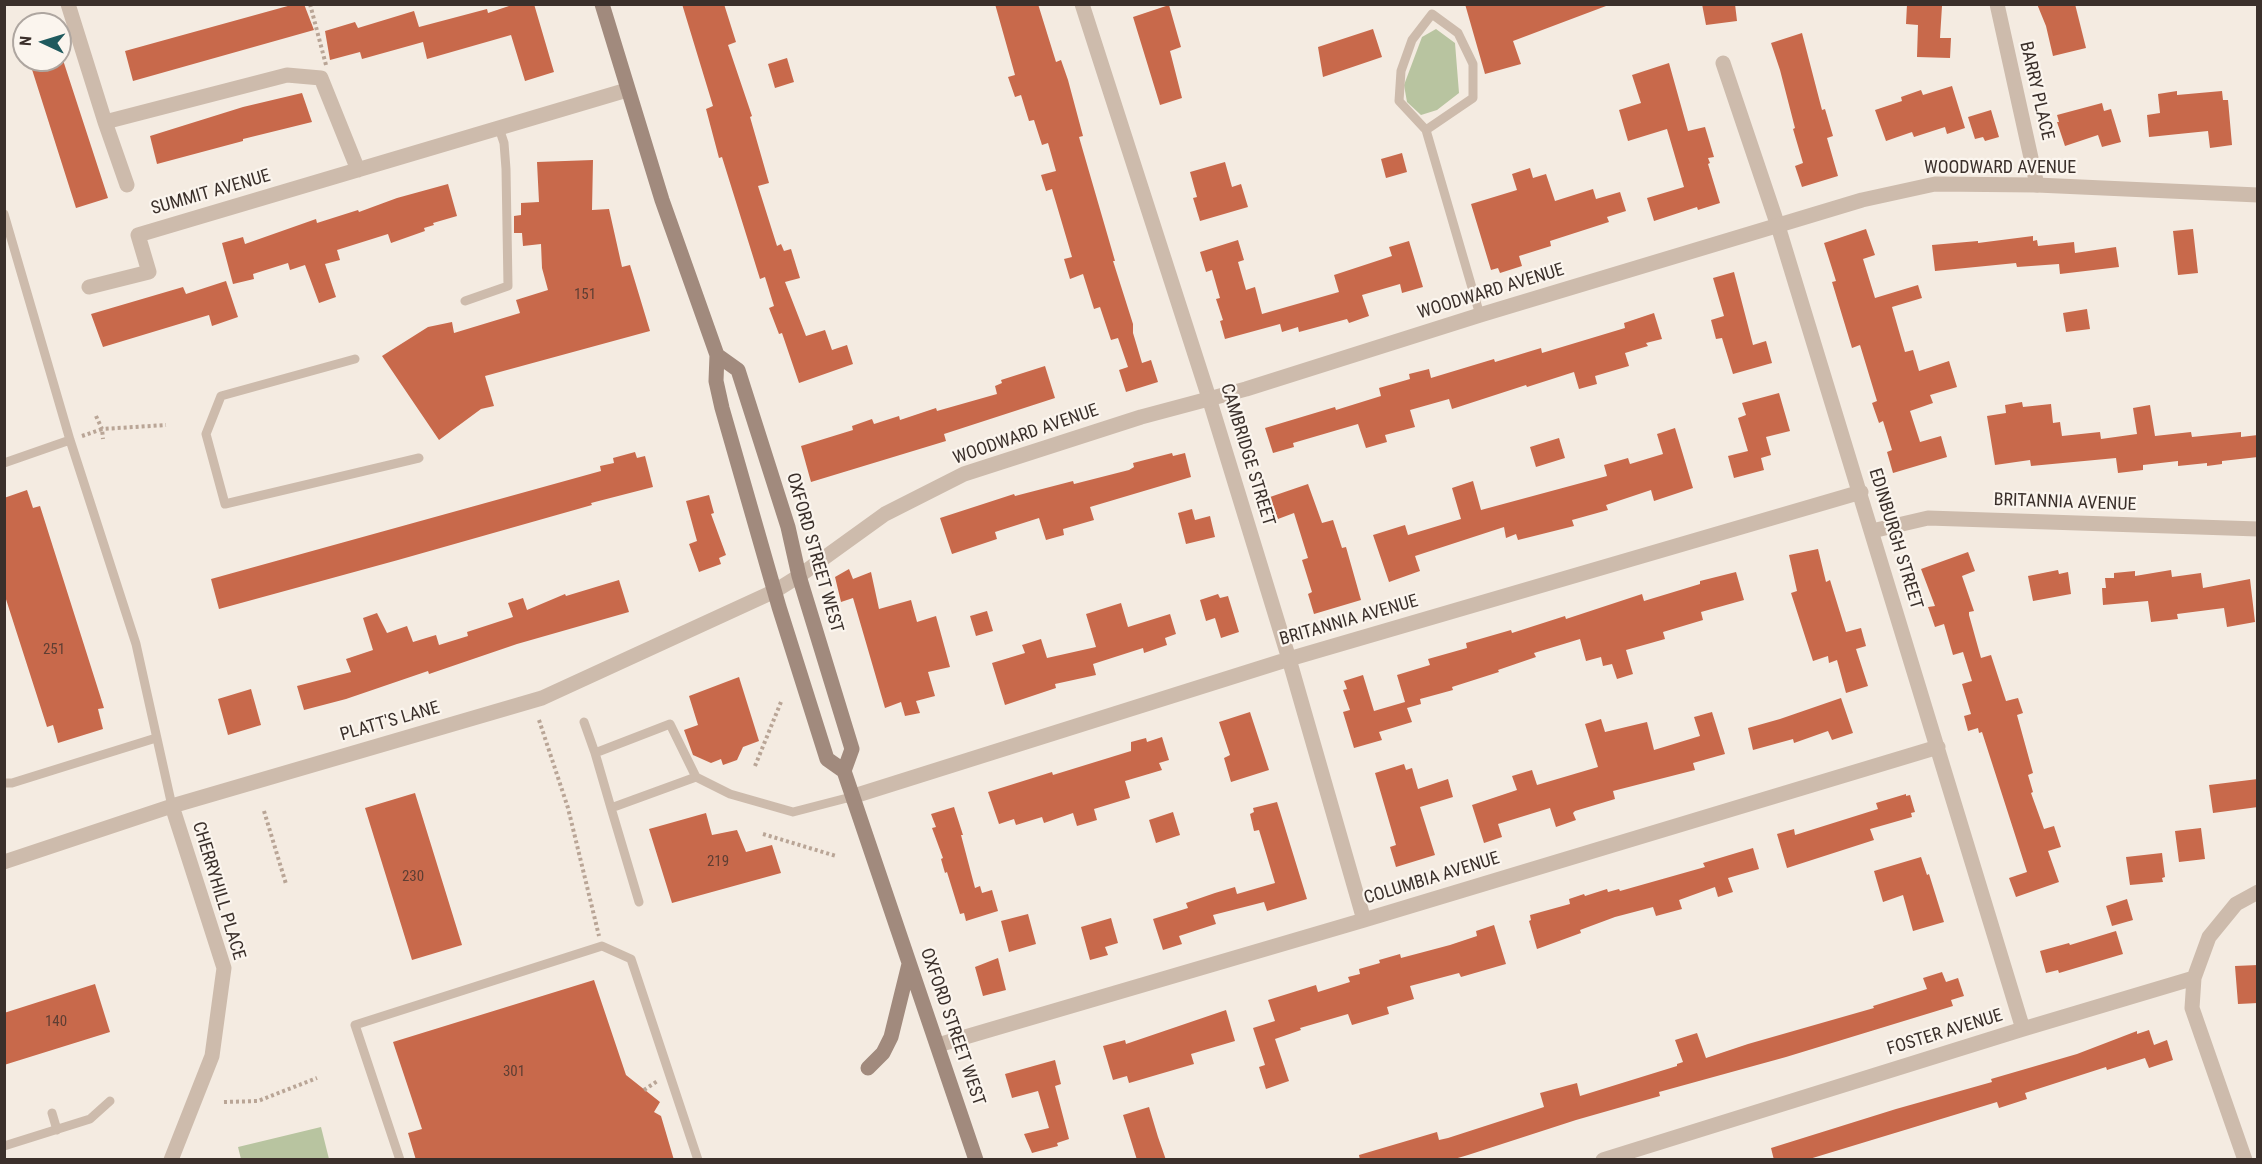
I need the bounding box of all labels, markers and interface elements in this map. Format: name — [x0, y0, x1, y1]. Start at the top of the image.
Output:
north arrow — [12, 12, 72, 72]
text: N — [16, 35, 35, 46]
street label: BARRY PLACE — [2014, 40, 2058, 142]
street label: WOODWARD AVENUE — [1924, 157, 2076, 179]
street label: SUMMIT AVENUE — [149, 166, 273, 220]
street label: WOODWARD AVENUE — [1415, 259, 1567, 325]
house number: 151 — [574, 286, 596, 304]
street label: CAMBRIDGE STREET — [1215, 381, 1279, 529]
street label: WOODWARD AVENUE — [951, 400, 1101, 470]
street label: EDINBURGH STREET — [1863, 466, 1927, 612]
street label: OXFORD STREET WEST — [781, 471, 847, 635]
street label: BRITANNIA AVENUE — [1993, 490, 2137, 516]
street label: BRITANNIA AVENUE — [1277, 591, 1421, 651]
house number: 251 — [43, 641, 65, 659]
street label: PLATT'S LANE — [338, 697, 442, 747]
street label: CHERRYHILL PLACE — [187, 819, 249, 963]
street label: COLUMBIA AVENUE — [1362, 848, 1502, 910]
house number: 219 — [707, 853, 729, 871]
house number: 230 — [402, 868, 424, 886]
street label: OXFORD STREET WEST — [915, 945, 989, 1109]
street label: FOSTER AVENUE — [1885, 1005, 2005, 1061]
house number: 140 — [45, 1013, 67, 1031]
house number: 301 — [503, 1063, 525, 1081]

